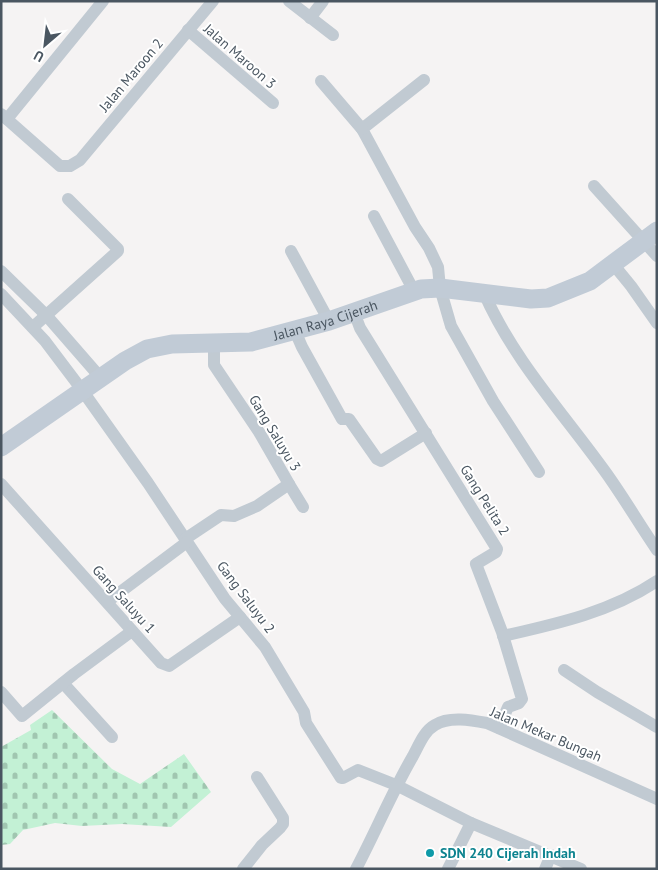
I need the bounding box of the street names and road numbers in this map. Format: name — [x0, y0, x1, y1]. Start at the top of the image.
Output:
street label: Jalan Maroon 3 — [199, 19, 280, 92]
street label: Jalan Maroon 2 — [94, 35, 167, 116]
street label: Jalan Raya Cijerah — [270, 296, 380, 345]
street label: Gang Saluyu 3 — [245, 392, 305, 474]
street label: Gang Pelita 2 — [456, 461, 514, 539]
street label: Gang Saluyu 2 — [213, 557, 279, 637]
street label: Gang Saluyu 1 — [89, 561, 159, 637]
street label: Jalan Mekar Bungah — [487, 702, 604, 766]

